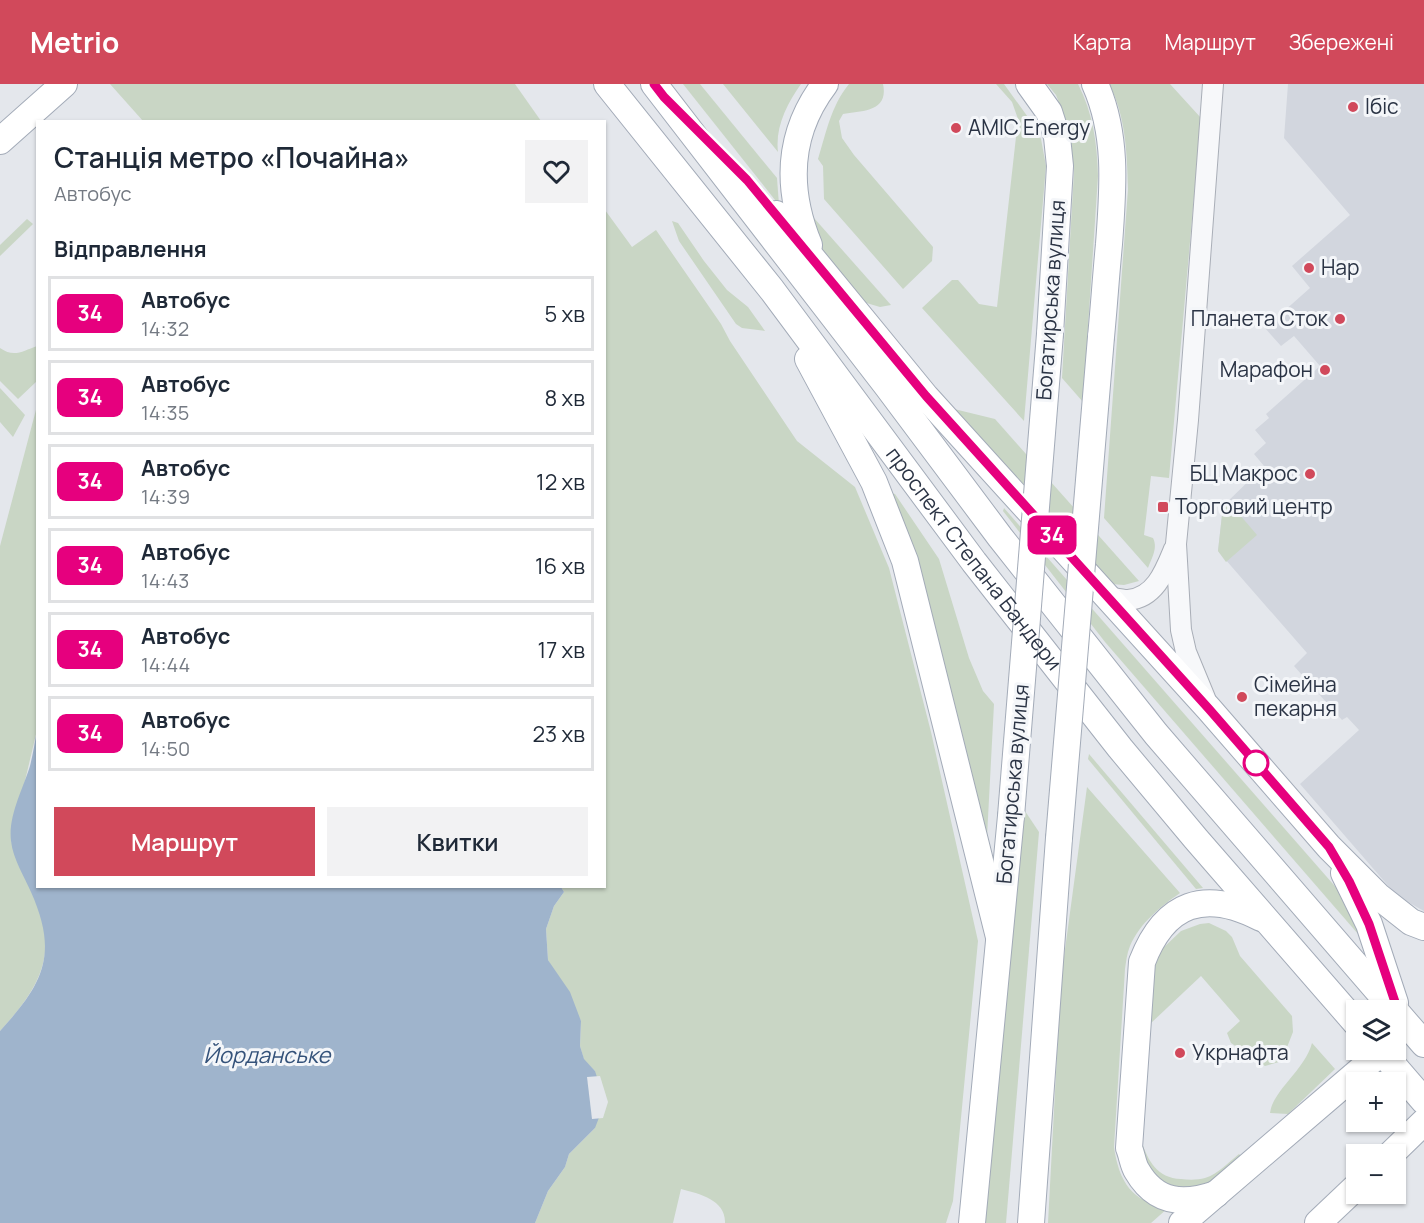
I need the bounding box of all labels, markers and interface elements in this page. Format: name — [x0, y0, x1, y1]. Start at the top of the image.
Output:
text: Metrio — [30, 23, 119, 61]
text: Карта — [1073, 28, 1131, 56]
text: Маршрут — [1164, 28, 1256, 56]
text: Збережені — [1289, 28, 1394, 56]
place label: Ібіс — [1365, 92, 1399, 120]
marker: Ібіс — [1346, 100, 1360, 114]
place label: AMIC Energy — [968, 113, 1090, 141]
marker: AMIC Energy — [949, 121, 963, 135]
text: Станція метро «Почайна» — [54, 138, 410, 176]
button: heart — [525, 140, 588, 203]
text: Автобус — [54, 180, 132, 207]
street label: Богатирська вулиця — [1029, 199, 1071, 401]
text: Відправлення — [54, 234, 207, 264]
place label: Hap — [1321, 253, 1359, 281]
marker: Hap — [1302, 261, 1316, 275]
text: Автобус — [141, 285, 230, 315]
text: 34 — [78, 299, 103, 327]
text: 5 хв — [545, 299, 585, 329]
place label: Планета Сток — [1191, 304, 1329, 332]
marker: Планета Сток — [1333, 312, 1347, 326]
text: 14:32 — [141, 315, 189, 342]
place label: Марафон — [1220, 355, 1313, 383]
marker: Марафон — [1318, 363, 1332, 377]
text: Автобус — [141, 369, 230, 399]
text: 34 — [78, 383, 103, 411]
text: 8 хв — [544, 383, 585, 413]
text: 14:35 — [141, 399, 189, 426]
street label: проспект Степана Бандери — [880, 441, 1069, 676]
text: Автобус — [141, 453, 230, 483]
place label: БЦ Макрос — [1190, 459, 1298, 487]
text: 34 — [78, 467, 103, 495]
text: 12 хв — [536, 467, 585, 497]
marker: БЦ Макрос — [1303, 467, 1317, 481]
text: 14:39 — [141, 483, 190, 510]
place label: Торговий центр — [1175, 492, 1333, 520]
marker: Торговий центр — [1156, 500, 1170, 514]
line badge: 34 — [1025, 516, 1079, 554]
text: 34 — [1040, 521, 1065, 549]
text: Автобус — [141, 537, 230, 567]
text: 34 — [78, 551, 103, 579]
text: 16 хв — [535, 551, 585, 581]
text: 14:43 — [141, 567, 189, 594]
text: Автобус — [141, 621, 230, 651]
text: 34 — [78, 635, 103, 663]
text: 17 хв — [538, 635, 585, 665]
text: 14:44 — [141, 651, 190, 678]
place label: Сімейна пекарня — [1254, 670, 1337, 722]
street label: Богатирська вулиця — [989, 683, 1035, 885]
marker: Сімейна пекарня — [1235, 690, 1249, 704]
text: Автобус — [141, 705, 230, 735]
text: 34 — [78, 719, 103, 747]
text: 23 хв — [533, 719, 585, 749]
text: 14:50 — [141, 735, 190, 762]
unlabelled marker — [1243, 750, 1269, 776]
button: Маршрут — [54, 807, 315, 876]
button: Квитки — [327, 807, 588, 876]
map controls — [1346, 1000, 1406, 1204]
button: layers — [1346, 1000, 1406, 1060]
place label: Укрнафта — [1192, 1038, 1289, 1066]
water label: Йорданське — [204, 1040, 332, 1070]
marker: Укрнафта — [1173, 1046, 1187, 1060]
button: + — [1346, 1072, 1406, 1132]
button: − — [1346, 1144, 1406, 1204]

